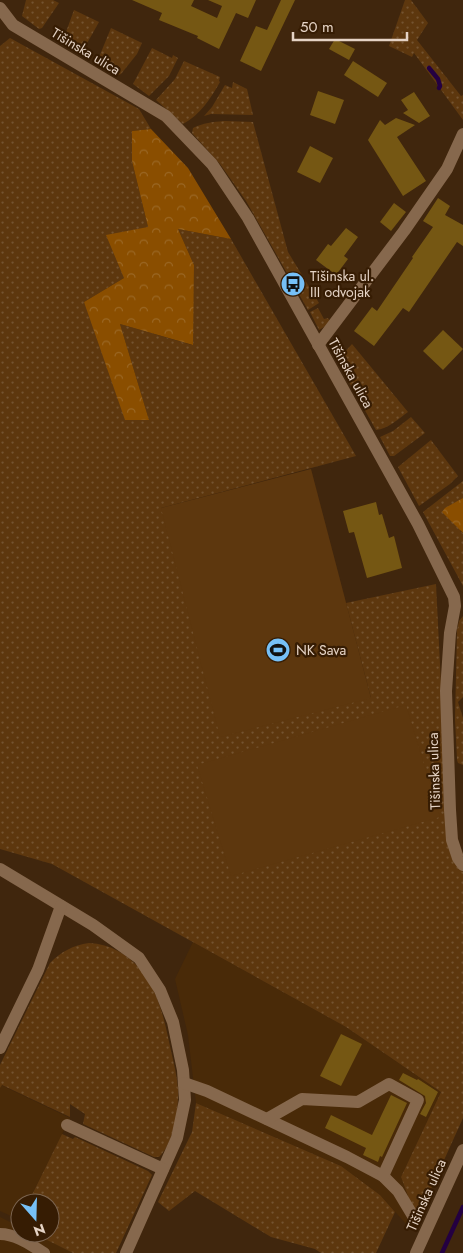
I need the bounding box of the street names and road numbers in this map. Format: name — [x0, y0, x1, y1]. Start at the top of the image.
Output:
street label: Tišinska ulica — [48, 23, 124, 79]
street label: Tišinska ulica — [324, 334, 378, 412]
street label: Tišinska ulica — [423, 732, 445, 810]
street label: Tišinska ulica — [401, 1156, 451, 1234]

